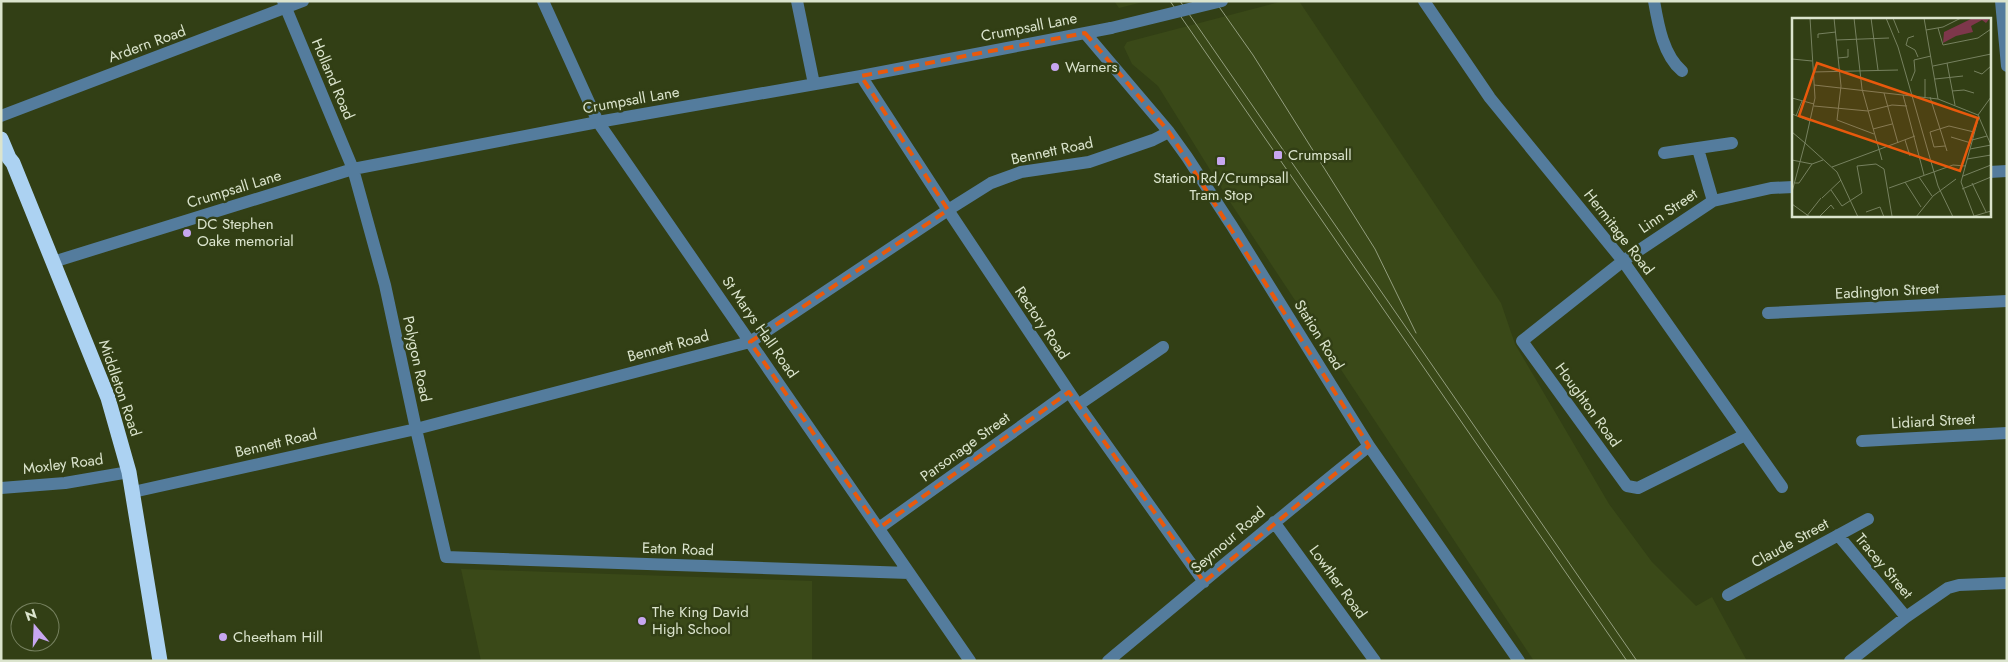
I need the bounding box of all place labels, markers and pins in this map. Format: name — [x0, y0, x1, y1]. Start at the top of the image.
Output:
place label: Warners — [1065, 56, 1118, 78]
marker: Warners — [1049, 61, 1061, 73]
place label: Crumpsall — [1288, 144, 1352, 166]
marker: Crumpsall — [1272, 149, 1284, 161]
marker: Station Rd/Crumpsall Tram Stop — [1215, 155, 1227, 167]
place label: Station Rd/Crumpsall Tram Stop — [1153, 167, 1289, 206]
place label: DC Stephen Oake memorial — [197, 213, 294, 252]
marker: DC Stephen Oake memorial — [181, 227, 193, 239]
place label: The King David High School — [652, 601, 749, 640]
marker: The King David High School — [636, 615, 648, 627]
place label: Cheetham Hill — [233, 626, 323, 648]
marker: Cheetham Hill — [217, 631, 229, 643]

